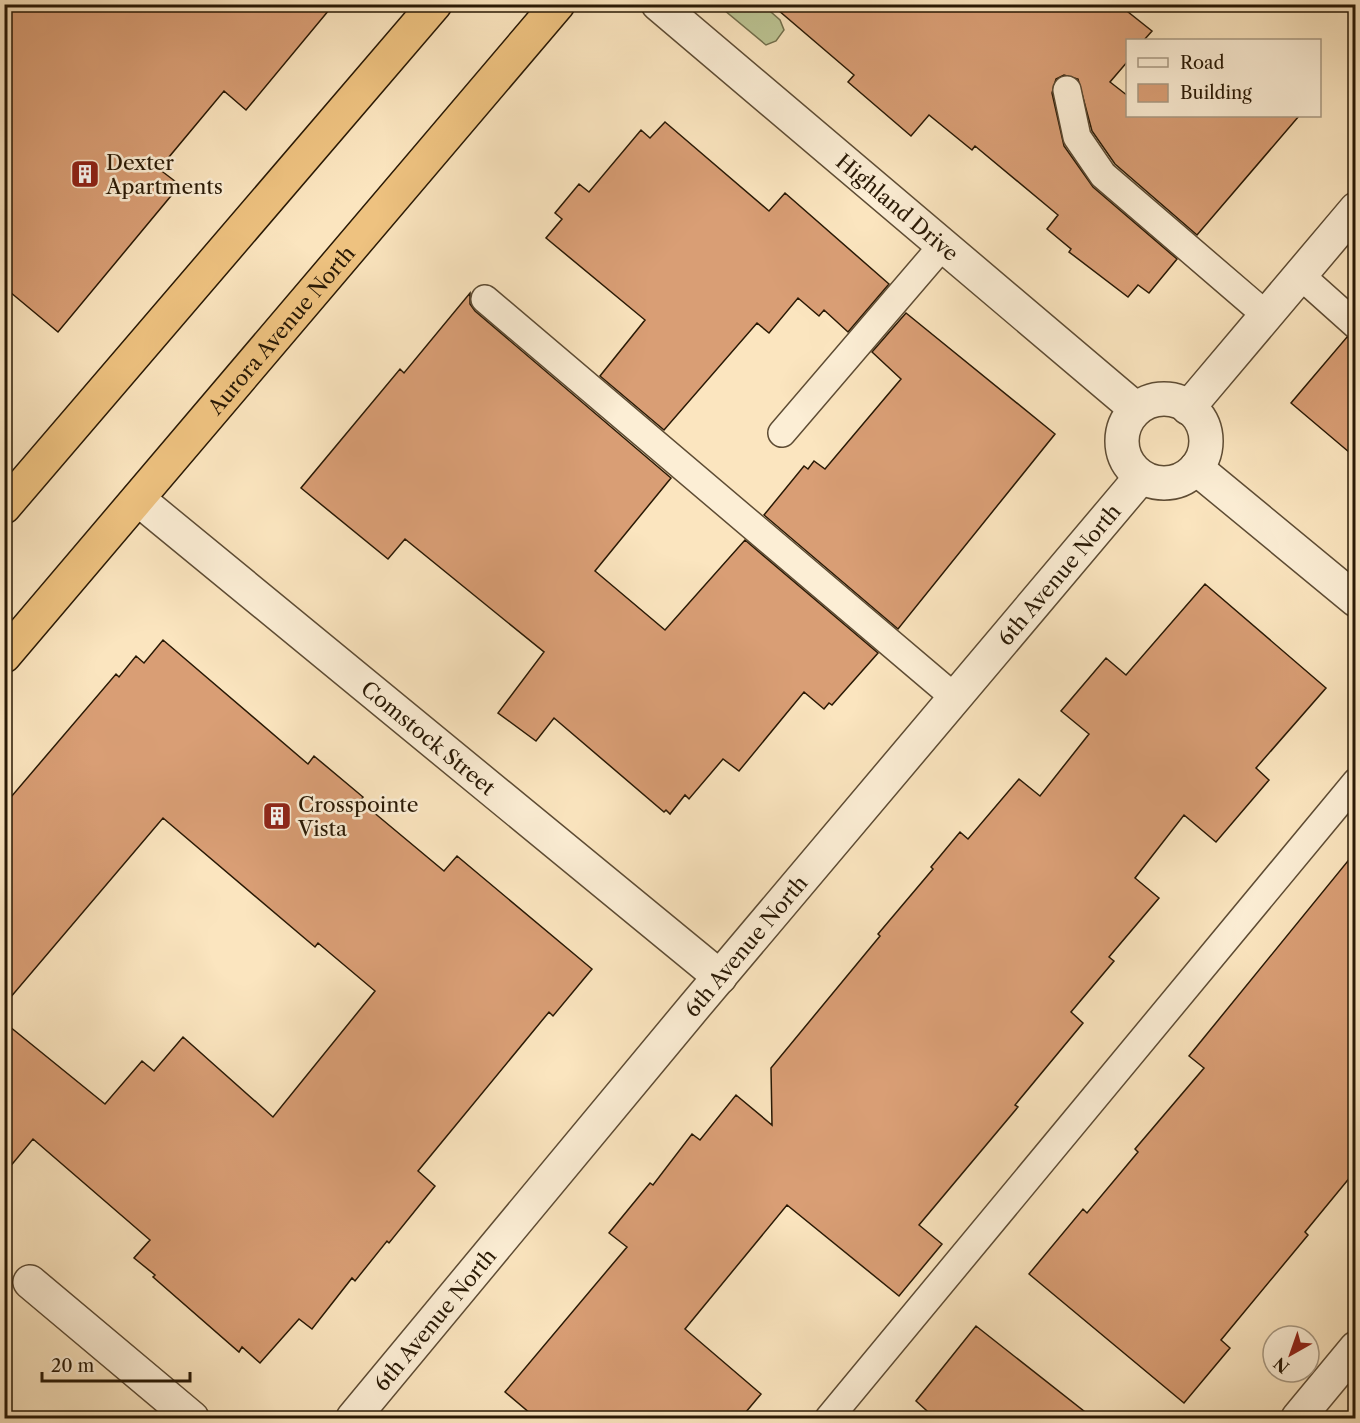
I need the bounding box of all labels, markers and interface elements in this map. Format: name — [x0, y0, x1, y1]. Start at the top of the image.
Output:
legend — [1126, 39, 1321, 117]
text: Road — [1180, 52, 1225, 74]
text: Building — [1180, 82, 1252, 104]
street label: Highland Drive — [831, 148, 964, 266]
place label: Dexter Apartments — [105, 150, 223, 199]
building icon: Dexter Apartments — [69, 158, 101, 190]
street label: Aurora Avenue North — [202, 240, 360, 420]
street label: 6th Avenue North — [992, 499, 1126, 650]
street label: Comstock Street — [357, 675, 501, 800]
place label: Crosspointe Vista — [297, 792, 418, 841]
building icon: Crosspointe Vista — [261, 800, 293, 832]
street label: 6th Avenue North — [679, 870, 812, 1022]
street label: 6th Avenue North — [369, 1243, 501, 1396]
north arrow — [1261, 1324, 1321, 1384]
scale bar — [42, 1345, 190, 1383]
text: N — [1270, 1353, 1293, 1378]
text: 20 m — [51, 1355, 95, 1377]

